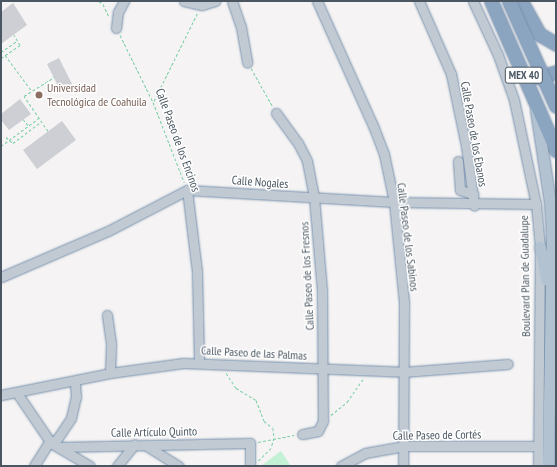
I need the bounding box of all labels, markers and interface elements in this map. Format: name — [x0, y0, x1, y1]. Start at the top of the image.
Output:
road number: MEX 40 — [504, 66, 544, 84]
street label: Calle Paseo de los Ebanos — [458, 80, 490, 188]
place label: Universidad Tecnológica de Coahuila — [47, 81, 147, 109]
street label: Calle Paseo de los Encinos — [153, 86, 203, 194]
marker: Universidad Tecnológica de Coahuila — [34, 90, 44, 100]
street label: Calle Nogales — [231, 173, 289, 191]
street label: Calle Paseo de los Sabinos — [394, 182, 422, 292]
street label: Boulevard Plan de Guadalupe — [517, 215, 533, 337]
street label: Calle Paseo de los Fresnos — [297, 221, 317, 331]
street label: Calle Paseo de las Palmas — [201, 343, 307, 363]
street label: Calle Artículo Quinto — [111, 424, 197, 440]
street label: Calle Paseo de Cortés — [393, 427, 481, 443]

